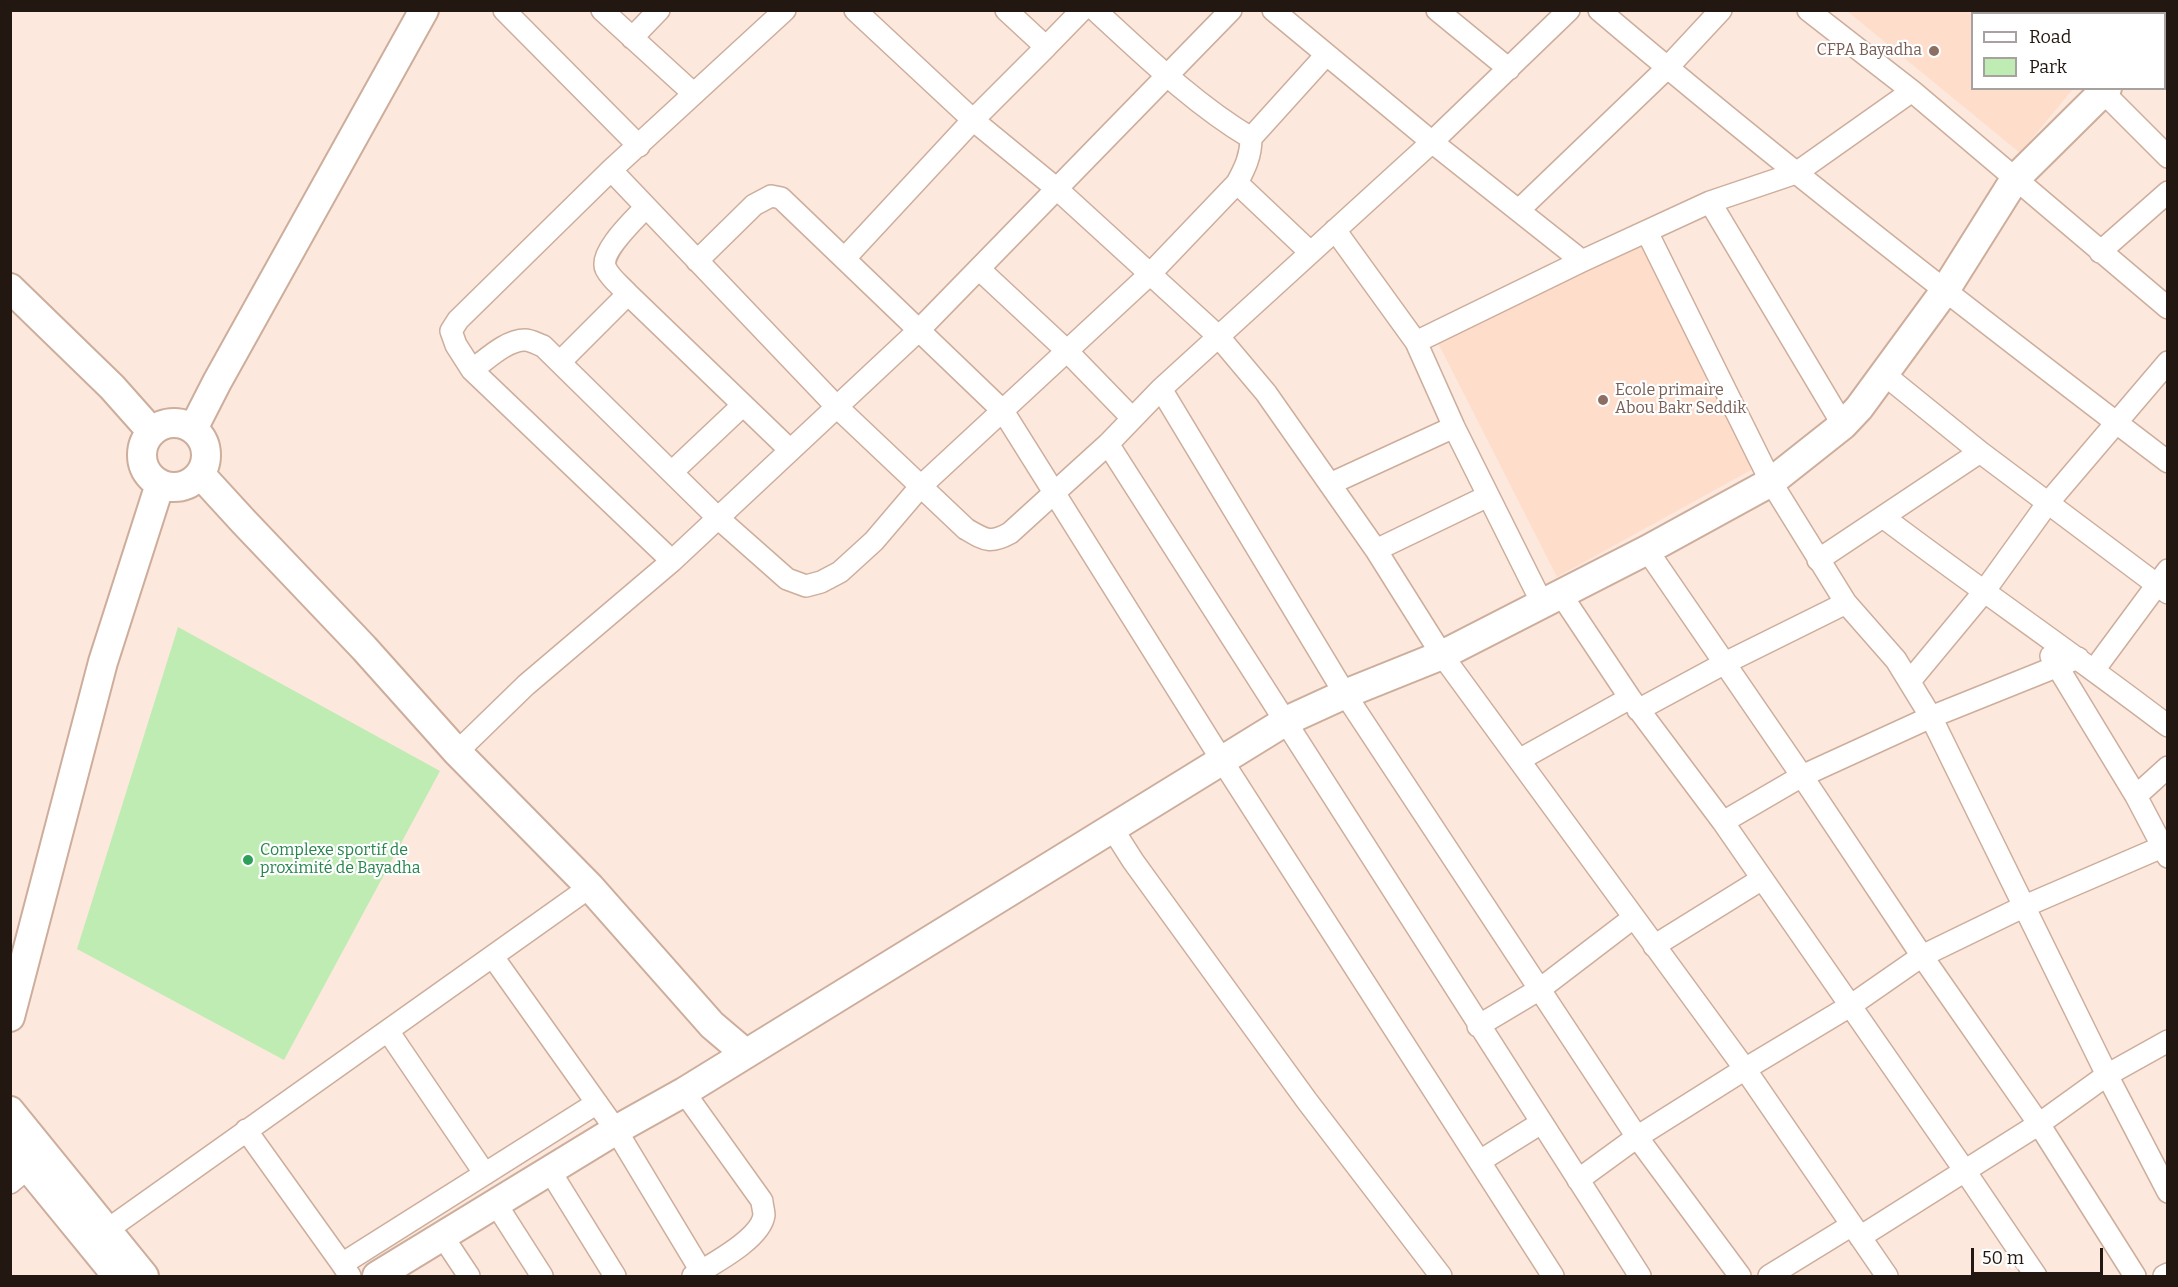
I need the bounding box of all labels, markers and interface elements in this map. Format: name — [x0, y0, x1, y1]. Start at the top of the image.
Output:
legend — [1971, 12, 2166, 90]
text: Road — [2029, 26, 2071, 48]
place label: CFPA Bayadha — [1817, 41, 1922, 61]
marker: CFPA Bayadha — [1927, 44, 1941, 58]
text: Park — [2029, 56, 2067, 78]
place label: Ecole primaire Abou Bakr Seddik — [1615, 381, 1746, 419]
marker: Ecole primaire Abou Bakr Seddik — [1596, 393, 1610, 407]
place label: Complexe sportif de proximité de Bayadha — [260, 841, 421, 879]
marker: Complexe sportif de proximité de Bayadha — [241, 853, 255, 867]
scale bar — [1974, 1236, 2106, 1274]
text: 50 m — [1982, 1247, 2024, 1269]

